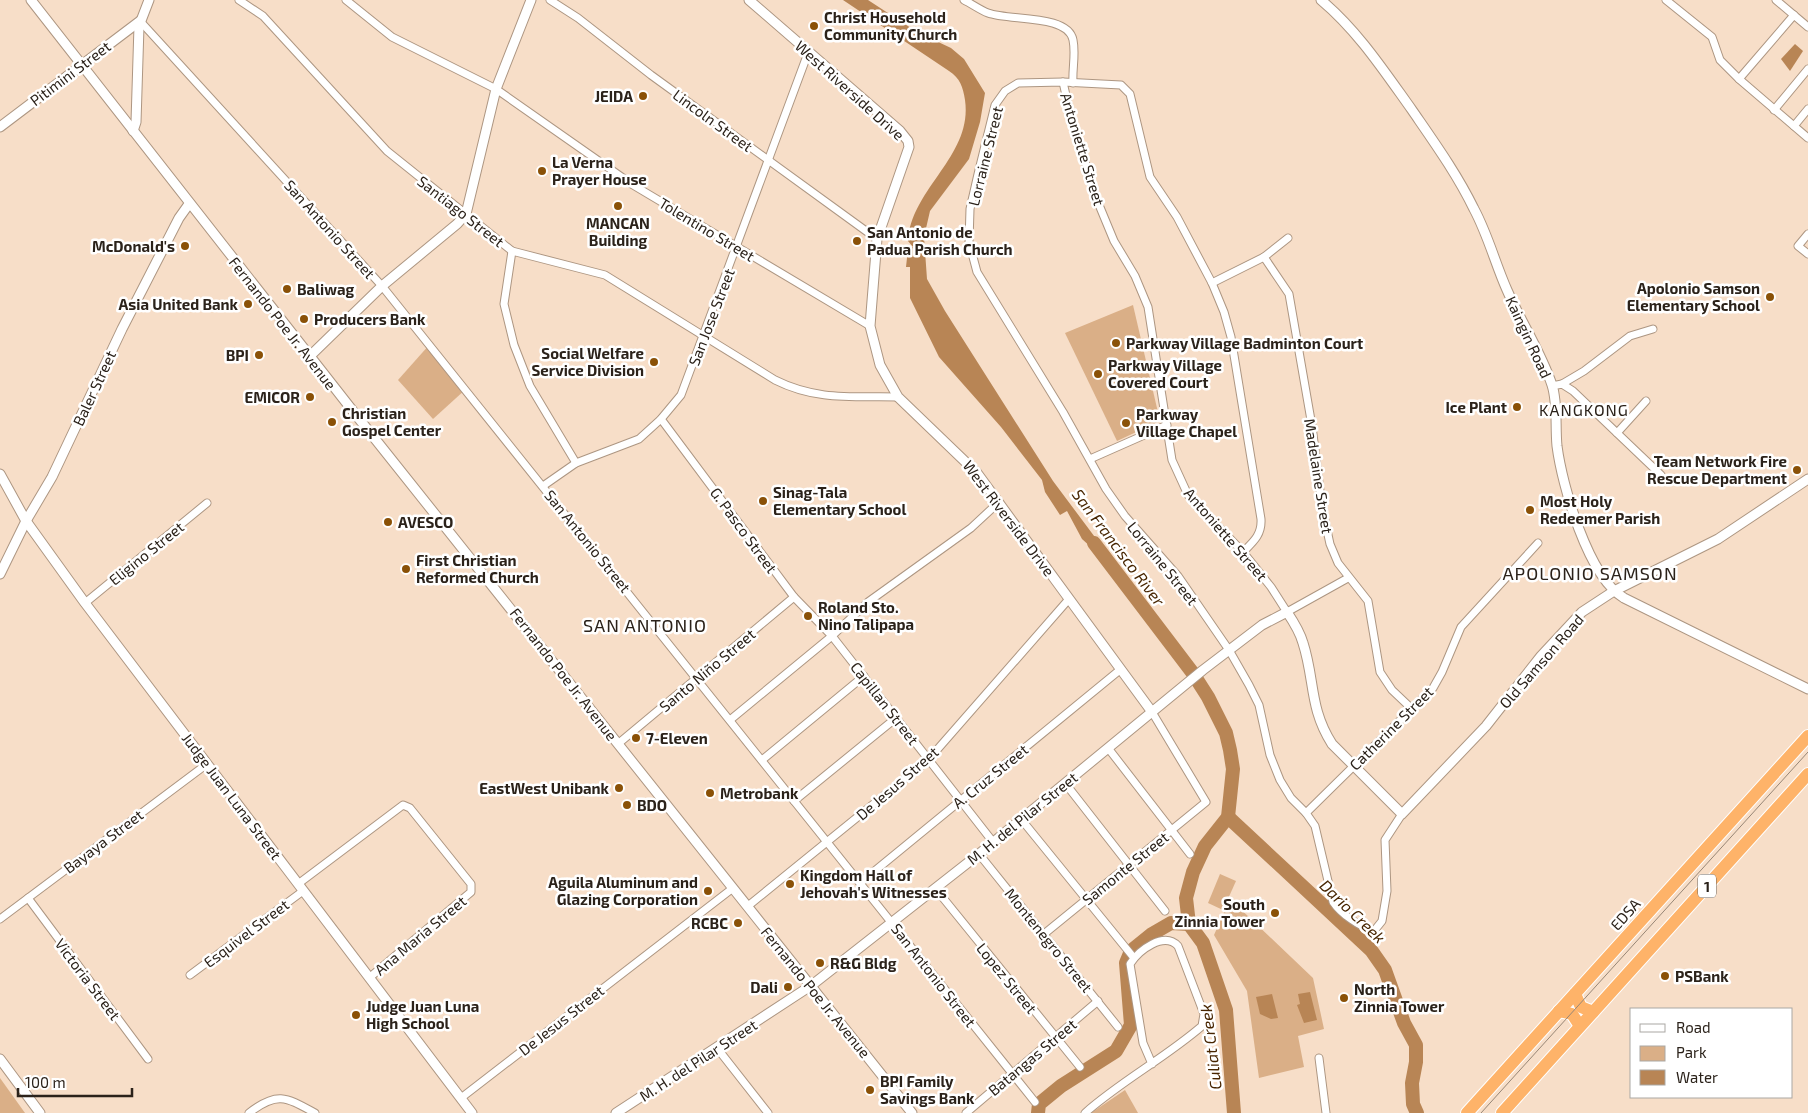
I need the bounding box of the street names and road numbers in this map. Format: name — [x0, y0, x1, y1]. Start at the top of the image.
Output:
street label: West Riverside Drive — [792, 36, 908, 144]
street label: Pitimini Street — [26, 37, 114, 109]
street label: Lincoln Street — [670, 85, 757, 155]
street label: Antoniette Street — [1057, 90, 1109, 208]
street label: Lorraine Street — [964, 104, 1006, 208]
street label: Santiago Street — [414, 172, 508, 251]
street label: San Antonio Street — [281, 176, 379, 282]
street label: Tolentino Street — [656, 193, 758, 265]
street label: Fernando Poe Jr. Avenue — [226, 253, 340, 393]
street label: San Jose Street — [684, 266, 738, 368]
street label: Kaingin Road — [1502, 293, 1556, 381]
street label: Baler Street — [69, 347, 119, 428]
street label: Madelaine Street — [1301, 417, 1337, 535]
street label: West Riverside Drive — [960, 456, 1058, 580]
street label: G. Pasco Street — [707, 484, 781, 577]
street label: Antoniette Street — [1181, 484, 1271, 584]
street label: San Antonio Street — [541, 486, 635, 596]
street label: Eligino Street — [105, 517, 187, 589]
street label: Lorraine Street — [1124, 518, 1202, 609]
street label: Fernando Poe Jr. Avenue — [507, 604, 621, 744]
street label: Old Samson Road — [1495, 610, 1587, 712]
street label: Santo Niño Street — [655, 625, 759, 715]
street label: Capillan Street — [847, 658, 923, 748]
street label: Catherine Street — [1345, 682, 1437, 774]
street label: Judge Juan Luna Street — [179, 729, 286, 863]
street label: A. Cruz Street — [949, 740, 1032, 812]
street label: De Jesus Street — [852, 742, 942, 824]
street label: M. H. del Pilar Street — [963, 768, 1081, 868]
street label: Bayaya Street — [60, 805, 146, 877]
street label: Samonte Street — [1078, 828, 1172, 908]
road number: 1 — [1698, 874, 1716, 898]
street label: Montenegro Street — [1002, 884, 1097, 996]
street label: Ana Maria Street — [371, 891, 470, 979]
street label: EDSA — [1606, 894, 1644, 933]
street label: Esquivel Street — [200, 895, 292, 971]
street label: San Antonio Street — [888, 920, 980, 1031]
street label: Fernando Poe Jr. Avenue — [758, 923, 874, 1061]
street label: Victoria Street — [51, 935, 125, 1024]
street label: Lopez Street — [973, 939, 1041, 1017]
street label: De Jesus Street — [515, 981, 607, 1059]
street label: M. H. del Pilar Street — [636, 1015, 761, 1105]
street label: Batangas Street — [984, 1015, 1080, 1099]

